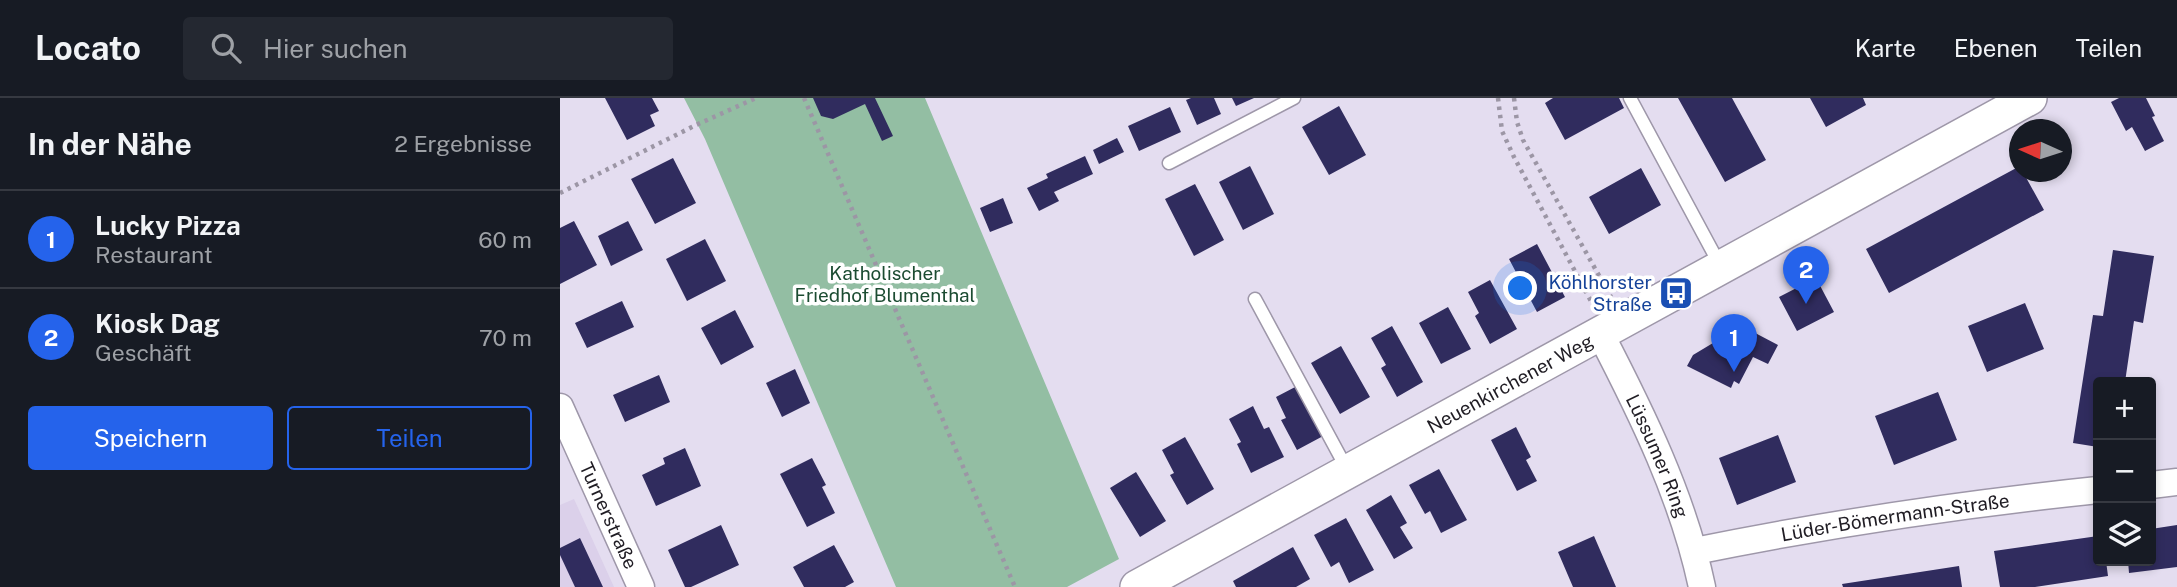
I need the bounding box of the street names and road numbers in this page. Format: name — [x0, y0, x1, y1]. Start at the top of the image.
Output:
street label: Neuenkirchener Weg — [1423, 329, 1597, 437]
street label: Lüssumer Ring — [1622, 391, 1693, 521]
street label: Turnerstraße — [575, 459, 642, 572]
street label: Lüder-Bömermann-Straße — [1779, 489, 2011, 545]

